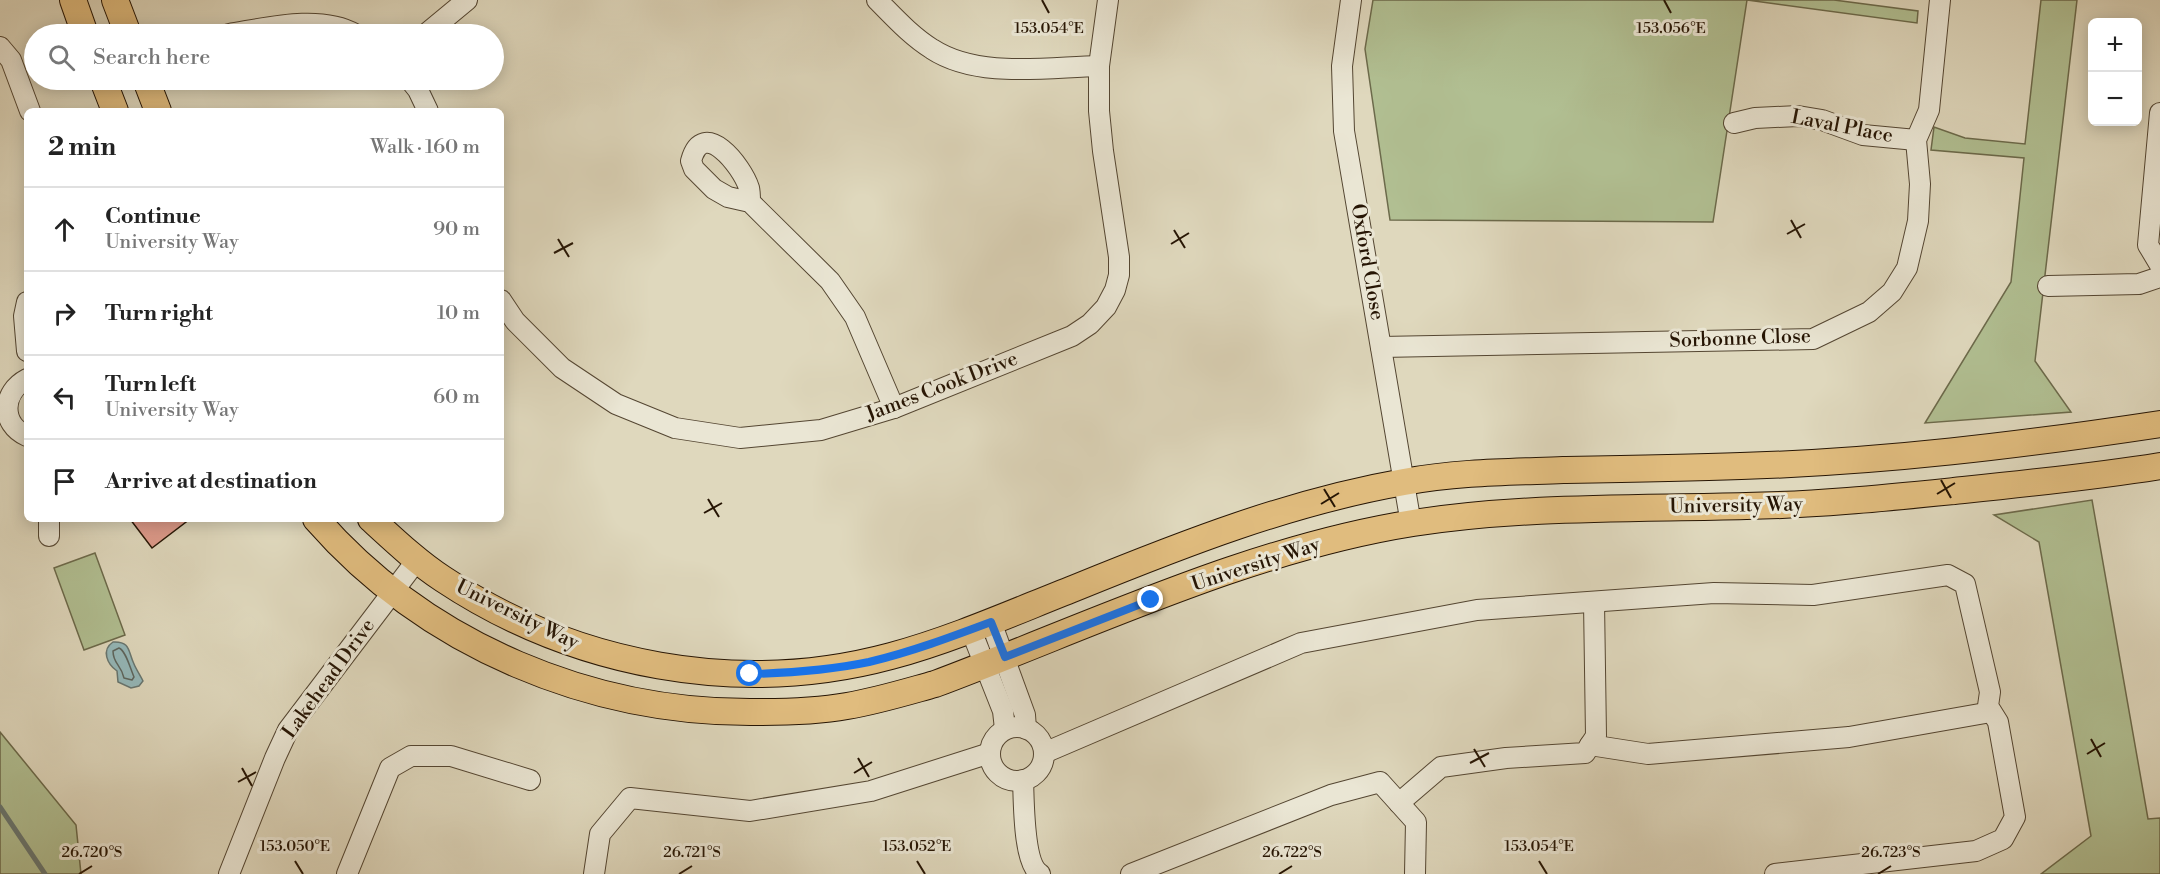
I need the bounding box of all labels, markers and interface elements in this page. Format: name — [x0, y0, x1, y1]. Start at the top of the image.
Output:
map controls — [2088, 18, 2142, 126]
button: + — [2088, 18, 2142, 72]
text: 153.054°E — [1014, 19, 1084, 38]
text: 153.056°E — [1636, 19, 1706, 38]
search box — [24, 24, 504, 90]
icon: search — [45, 41, 78, 74]
text: Search here — [93, 44, 210, 71]
button: − — [2088, 72, 2142, 126]
street label: Laval Place — [1789, 105, 1895, 149]
text: 2 min — [48, 131, 116, 163]
text: Walk · 160 m — [370, 135, 480, 160]
street label: Oxford Close — [1344, 202, 1390, 322]
text: Continue — [105, 203, 201, 230]
icon: ahead — [48, 213, 81, 246]
text: 90 m — [433, 217, 480, 242]
text: University Way — [105, 230, 239, 255]
icon: right — [48, 297, 81, 330]
text: Turn right — [105, 300, 213, 327]
text: 10 m — [437, 301, 480, 326]
street label: Sorbonne Close — [1669, 324, 1811, 354]
street label: James Cook Drive — [862, 347, 1022, 428]
text: Turn left — [105, 371, 196, 398]
icon: left — [48, 381, 81, 414]
text: 60 m — [433, 385, 480, 410]
text: University Way — [105, 398, 239, 423]
icon: arrive — [48, 465, 81, 498]
text: Arrive at destination — [105, 468, 317, 495]
street label: University Way — [1669, 492, 1803, 520]
street label: University Way — [1189, 532, 1324, 598]
street label: University Way — [451, 574, 583, 656]
route end — [1137, 586, 1163, 612]
street label: Lakehead Drive — [277, 614, 381, 744]
route start — [736, 660, 762, 686]
text: 153.050°E — [260, 837, 330, 856]
text: 153.052°E — [883, 837, 951, 856]
text: 153.054°E — [1504, 837, 1574, 856]
text: 26.720°S — [62, 843, 122, 862]
text: 26.721°S — [663, 843, 721, 862]
text: 26.722°S — [1262, 843, 1322, 862]
text: 26.723°S — [1861, 843, 1921, 862]

